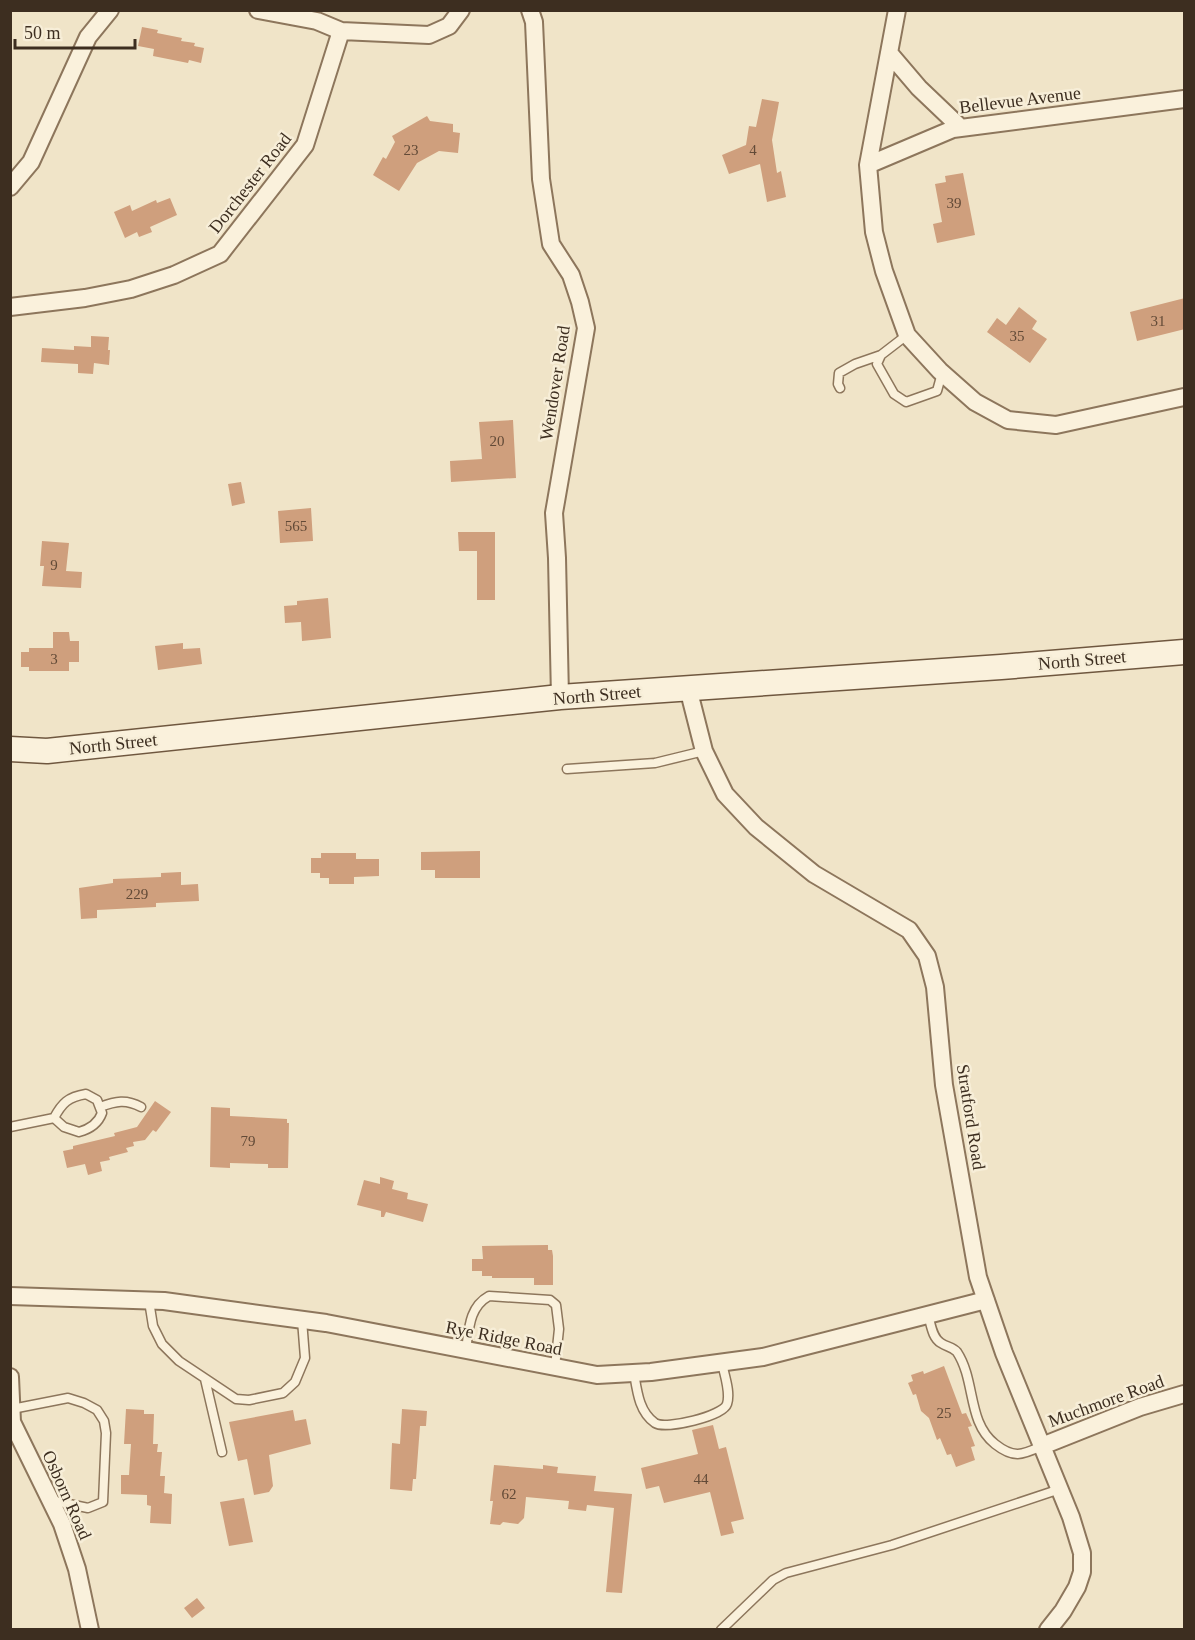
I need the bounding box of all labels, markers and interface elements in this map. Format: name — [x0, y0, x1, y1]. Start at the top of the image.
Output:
scale bar — [15, 12, 135, 50]
text: 50 m — [24, 23, 61, 43]
street label: Bellevue Avenue — [958, 83, 1082, 117]
street label: Dorchester Road — [205, 129, 295, 237]
house number: 23 — [404, 142, 419, 158]
house number: 4 — [749, 142, 757, 158]
house number: 39 — [947, 195, 962, 211]
house number: 31 — [1151, 313, 1166, 329]
street label: Wendover Road — [536, 324, 574, 442]
house number: 35 — [1010, 328, 1025, 344]
house number: 20 — [490, 433, 505, 449]
house number: 565 — [285, 518, 307, 534]
house number: 9 — [50, 557, 58, 573]
street label: North Street — [1037, 646, 1127, 674]
house number: 3 — [50, 651, 58, 667]
street label: North Street — [552, 681, 642, 709]
street label: North Street — [68, 729, 158, 759]
house number: 229 — [126, 886, 148, 902]
street label: Stratford Road — [953, 1063, 989, 1171]
house number: 79 — [241, 1133, 256, 1149]
street label: Rye Ridge Road — [444, 1317, 564, 1359]
street label: Muchmore Road — [1046, 1371, 1166, 1431]
house number: 25 — [937, 1405, 952, 1421]
street label: Osborn Road — [38, 1447, 96, 1543]
house number: 44 — [694, 1471, 709, 1487]
house number: 62 — [502, 1486, 517, 1502]

